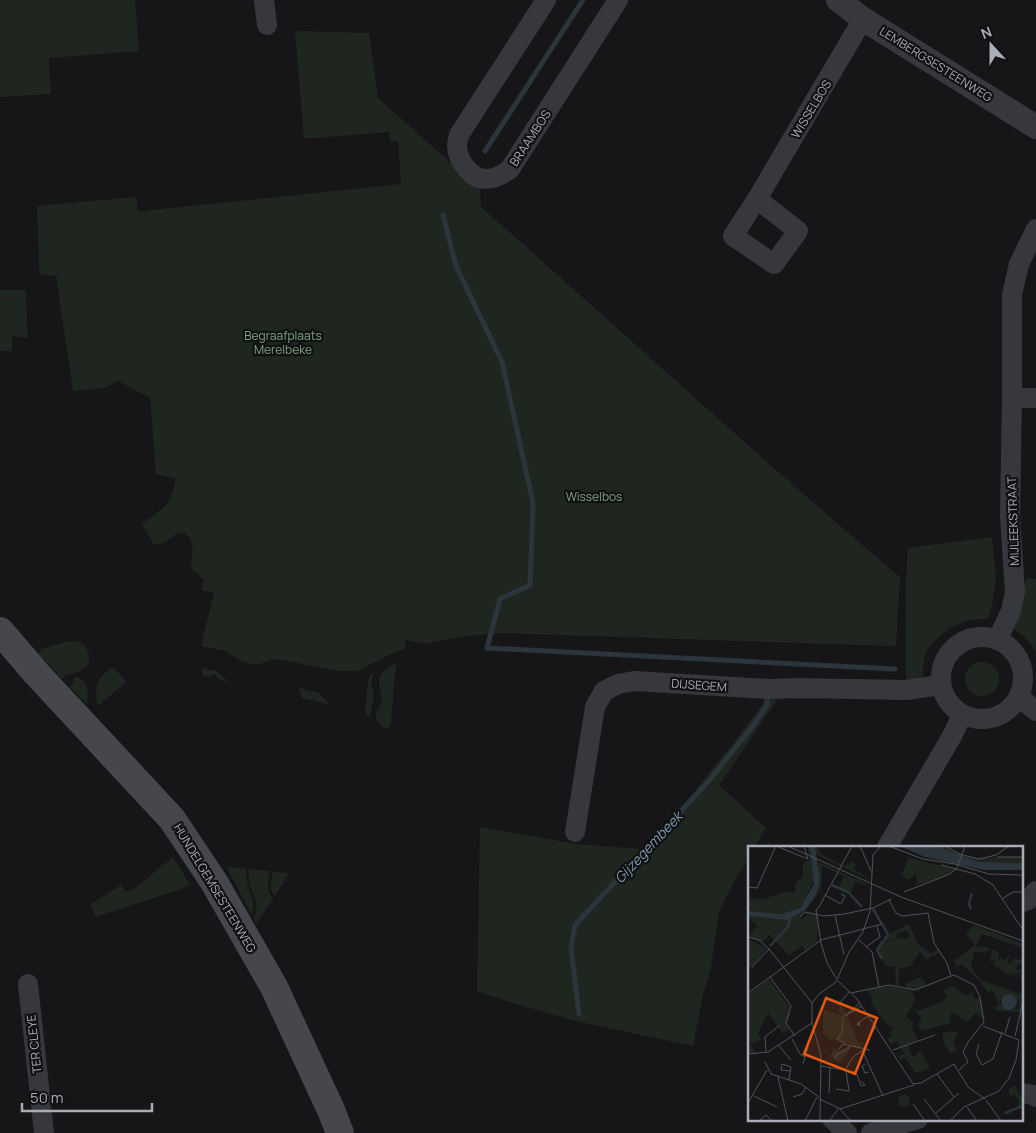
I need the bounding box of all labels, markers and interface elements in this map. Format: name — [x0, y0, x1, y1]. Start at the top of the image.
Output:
north arrow — [966, 20, 1016, 70]
street label: LEMBERGSESTEENWEG — [877, 24, 995, 104]
street label: WISSELBOS — [787, 77, 835, 141]
street label: BRAAMBOS — [505, 106, 555, 170]
park label: Begraafplaats Merelbeke — [244, 327, 322, 358]
street label: MIJLEEKSTRAAT — [1003, 475, 1023, 566]
park label: Wisselbos — [566, 488, 622, 505]
street label: DIJSEGEM — [671, 675, 727, 695]
water label: Gijzegembeek — [610, 806, 688, 887]
street label: HUNDELGEMSESTEENWEG — [170, 820, 261, 956]
inset map — [748, 846, 1024, 1120]
street label: TER CLEYE — [22, 1014, 46, 1074]
scale bar — [22, 1080, 152, 1112]
text: 50 m — [30, 1087, 64, 1108]

